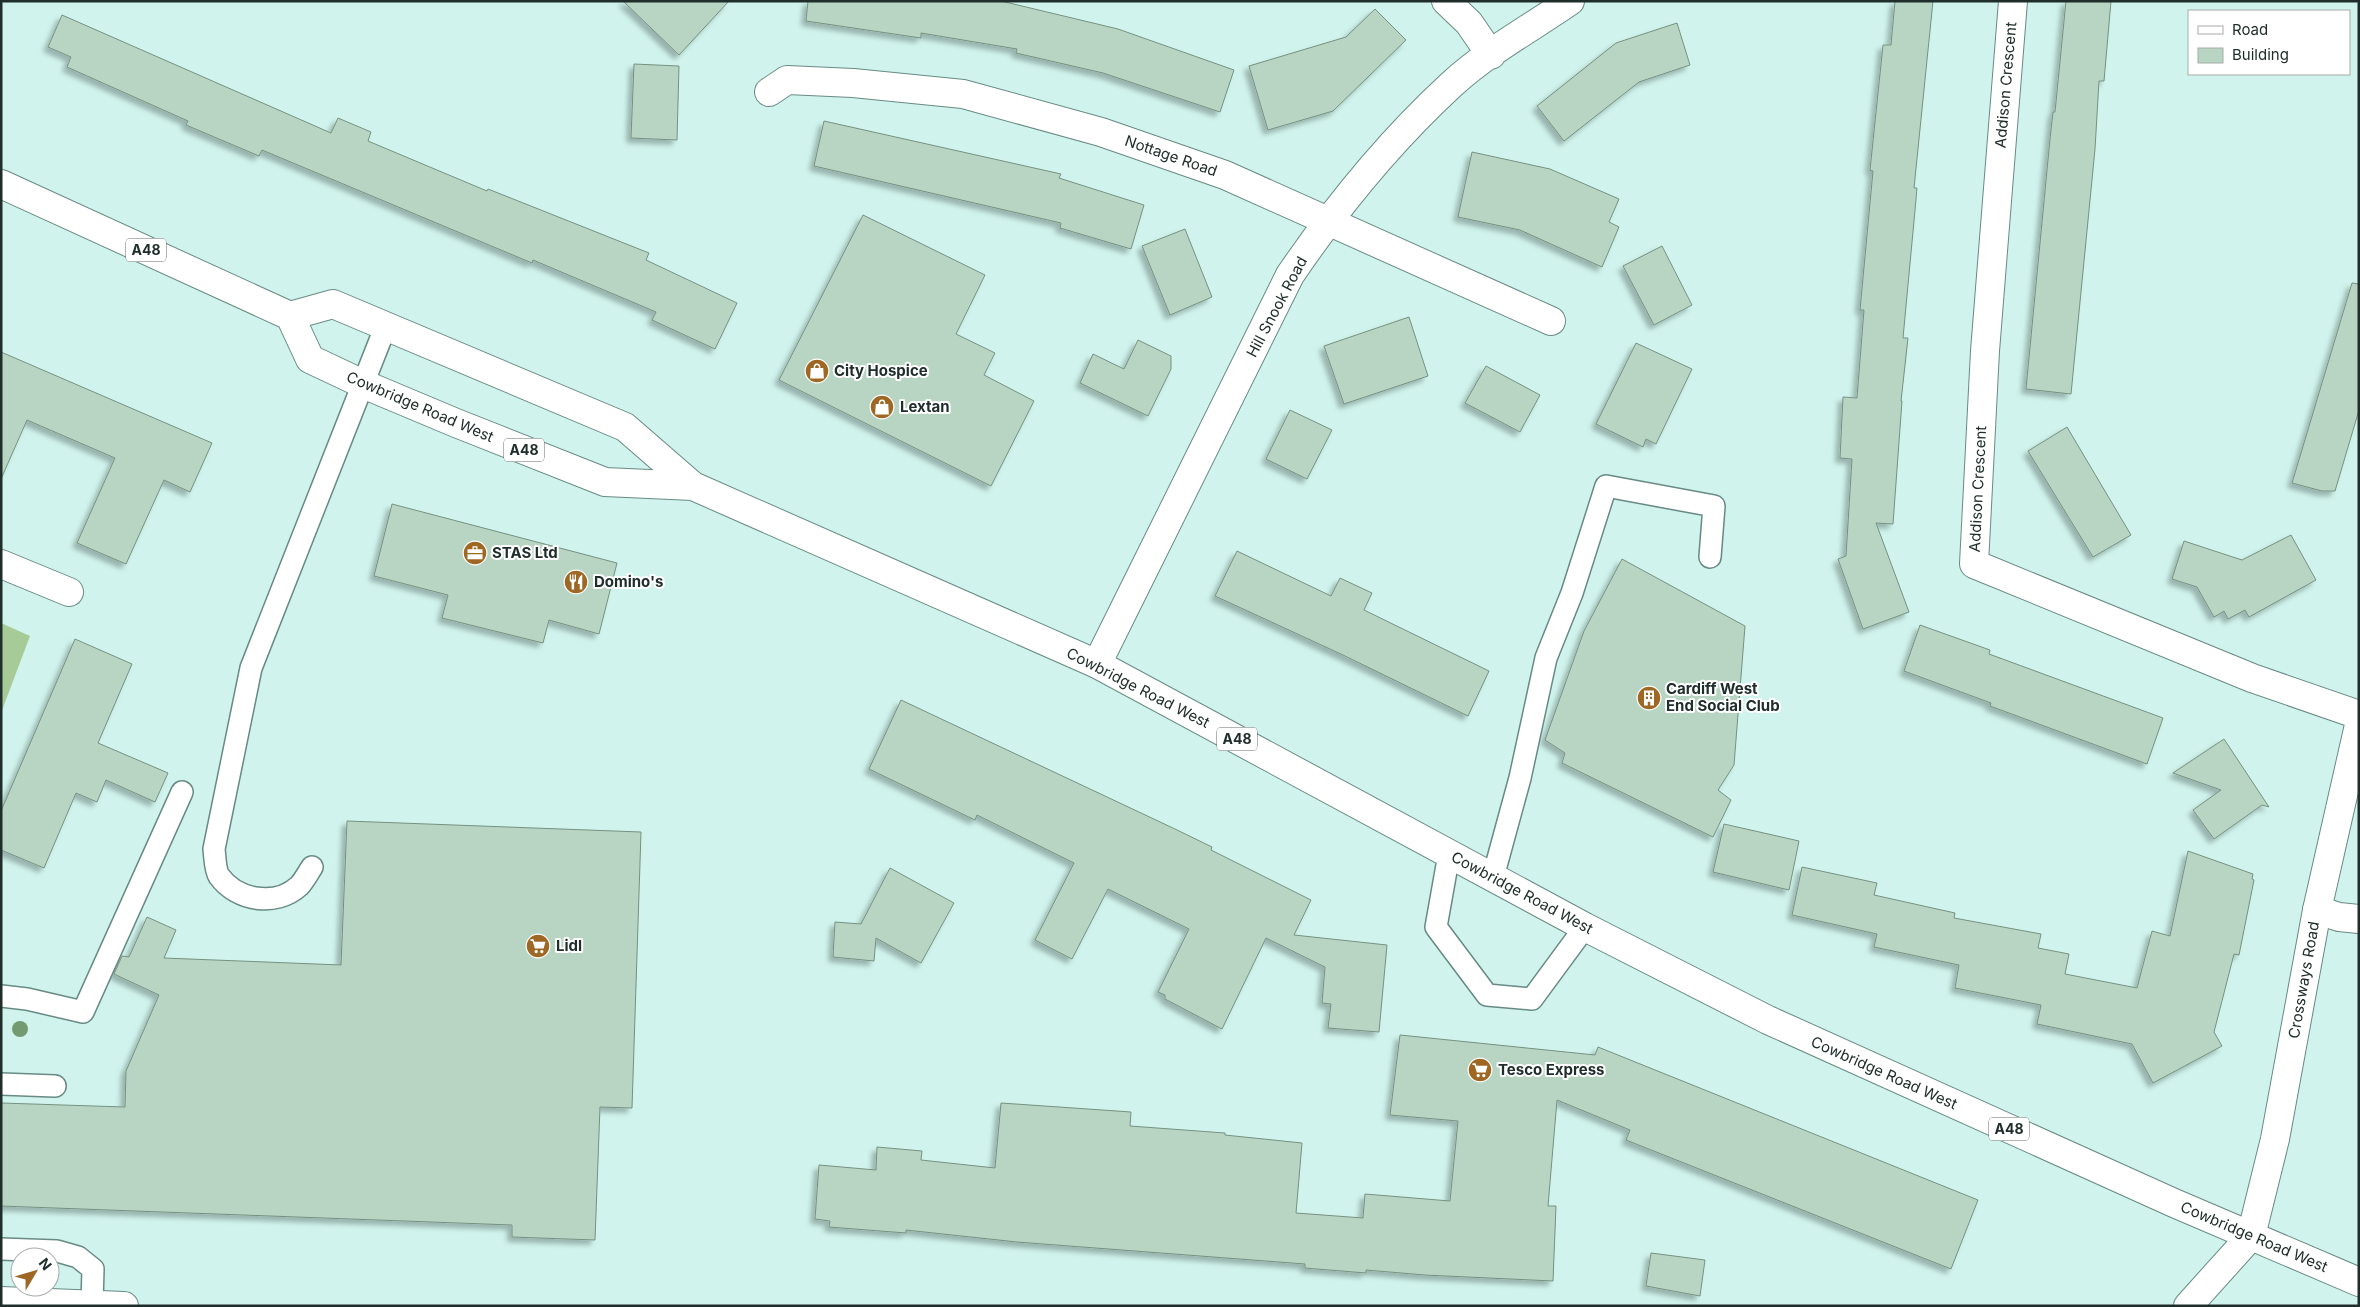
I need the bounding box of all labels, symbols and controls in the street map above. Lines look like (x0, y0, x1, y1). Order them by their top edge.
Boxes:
legend (2188, 10, 2350, 75)
text: Road (2232, 20, 2268, 39)
street label: Addison Crescent (1991, 21, 2020, 149)
text: Building (2232, 45, 2289, 64)
street label: Nottage Road (1122, 131, 1220, 180)
road number: A48 (126, 238, 166, 262)
street label: Hill Snook Road (1242, 253, 1311, 360)
shop icon: City Hospice (804, 358, 830, 384)
place label: City Hospice (834, 361, 928, 380)
street label: Cowbridge Road West (344, 367, 497, 446)
shop icon: Lextan (869, 394, 895, 420)
place label: Lextan (900, 397, 950, 416)
street label: Addison Crescent (1965, 425, 1990, 553)
road number: A48 (504, 438, 544, 462)
office icon: STAS Ltd (462, 540, 488, 566)
place label: STAS Ltd (492, 543, 558, 562)
restaurant icon: Domino's (563, 569, 589, 595)
place label: Domino's (594, 572, 663, 591)
street label: Cowbridge Road West (1064, 643, 1213, 732)
place label: Cardiff West End Social Club (1666, 679, 1780, 715)
building icon: Cardiff West End Social Club (1636, 685, 1662, 711)
road number: A48 (1217, 728, 1257, 751)
street label: Cowbridge Road West (1448, 847, 1597, 938)
street label: Crossways Road (2284, 920, 2323, 1040)
supermarket icon: Lidl (525, 933, 551, 959)
place label: Lidl (556, 936, 582, 955)
street label: Cowbridge Road West (1808, 1032, 1960, 1113)
supermarket icon: Tesco Express (1467, 1057, 1493, 1083)
place label: Tesco Express (1498, 1060, 1605, 1079)
road number: A48 (1989, 1118, 2029, 1140)
street label: Cowbridge Road West (2178, 1197, 2331, 1276)
north arrow (10, 1247, 60, 1297)
text: N (36, 1254, 56, 1273)

